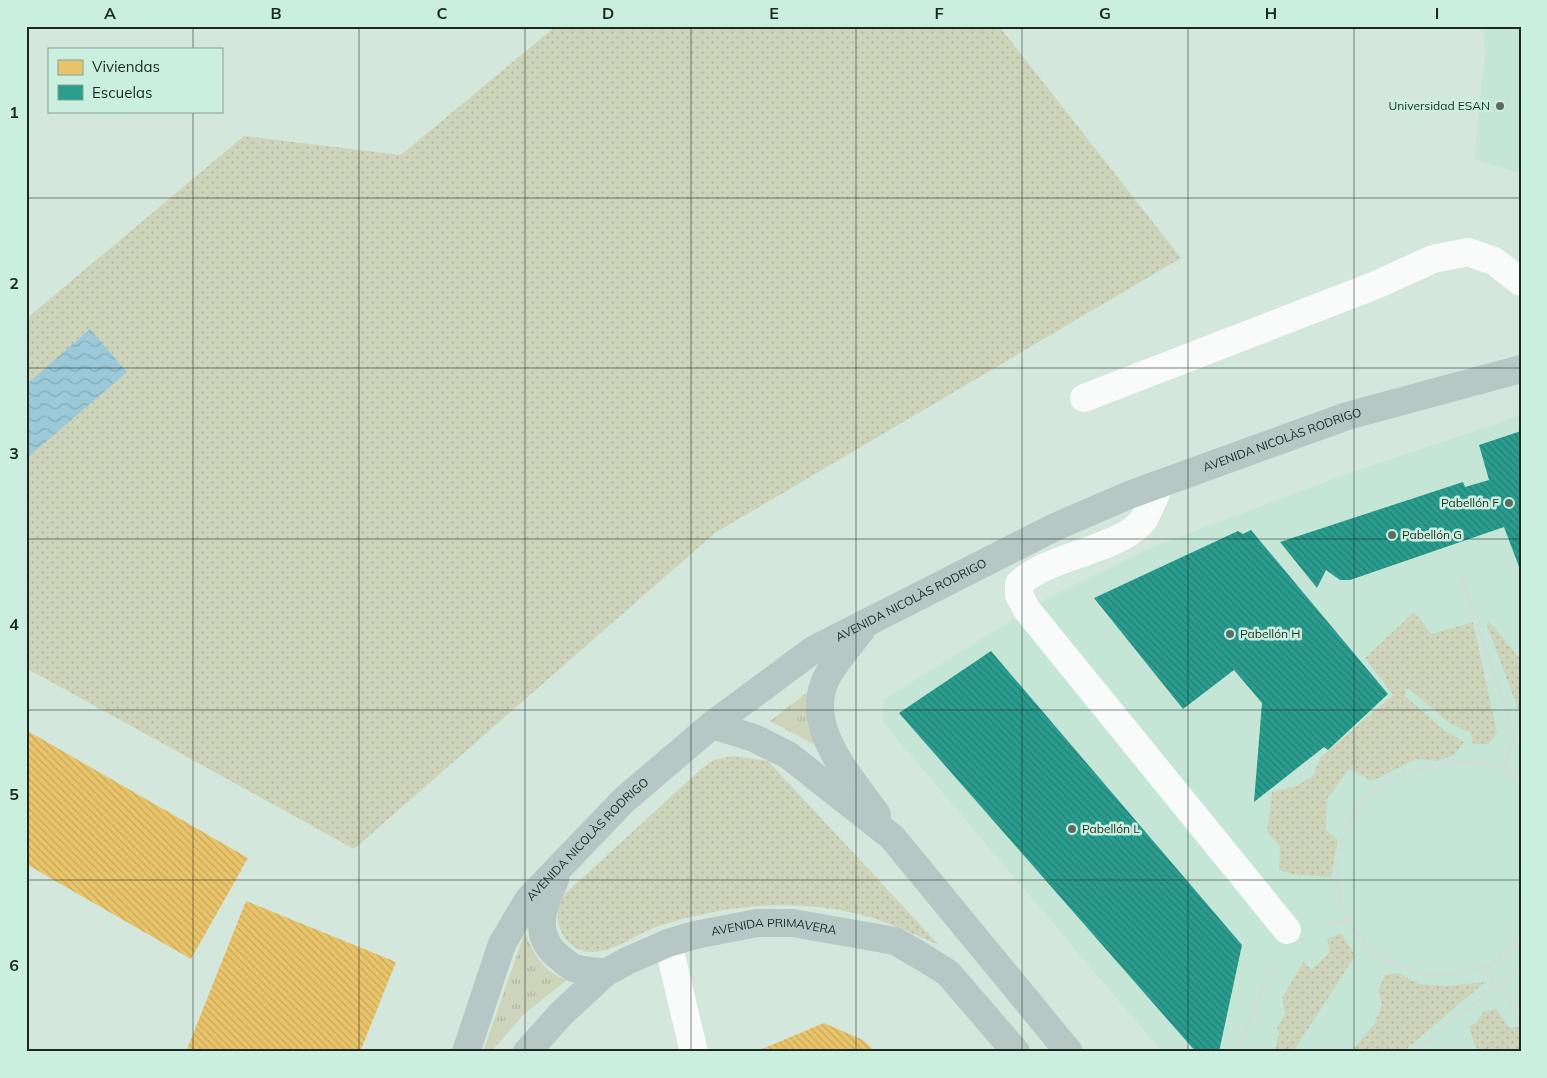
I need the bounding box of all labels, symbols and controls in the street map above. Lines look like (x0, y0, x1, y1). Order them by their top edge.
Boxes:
text: A (104, 3, 116, 23)
text: B (270, 3, 282, 23)
text: C (437, 3, 448, 23)
text: D (602, 3, 614, 23)
text: E (769, 3, 779, 23)
text: F (934, 3, 944, 23)
text: G (1099, 3, 1111, 23)
text: H (1265, 3, 1277, 23)
text: I (1435, 3, 1439, 23)
legend (48, 48, 222, 112)
text: Viviendas (92, 57, 160, 76)
text: Escuelas (92, 83, 152, 102)
place label: Universidad ESAN (1389, 98, 1490, 113)
marker: Universidad ESAN (1494, 100, 1506, 112)
text: 1 (9, 102, 19, 122)
text: 2 (9, 273, 19, 293)
street label: AVENIDA NICOLÀS RODRIGO (1201, 404, 1363, 475)
text: 3 (9, 443, 19, 463)
place label: Pabellón F (1441, 495, 1499, 510)
marker: Pabellón F (1503, 497, 1515, 509)
place label: Pabellón G (1402, 527, 1462, 542)
marker: Pabellón G (1386, 529, 1398, 541)
street label: AVENIDA NICOLÀS RODRIGO (833, 555, 989, 644)
text: 4 (9, 614, 19, 634)
place label: Pabellón H (1240, 626, 1300, 641)
marker: Pabellón H (1224, 628, 1236, 640)
street label: AVENIDA NICOLÀS RODRIGO (523, 774, 651, 904)
text: 5 (9, 784, 19, 804)
place label: Pabellón L (1082, 821, 1140, 836)
marker: Pabellón L (1066, 823, 1078, 835)
street label: AVENIDA PRIMAVERA (710, 915, 838, 939)
text: 6 (9, 955, 19, 975)

